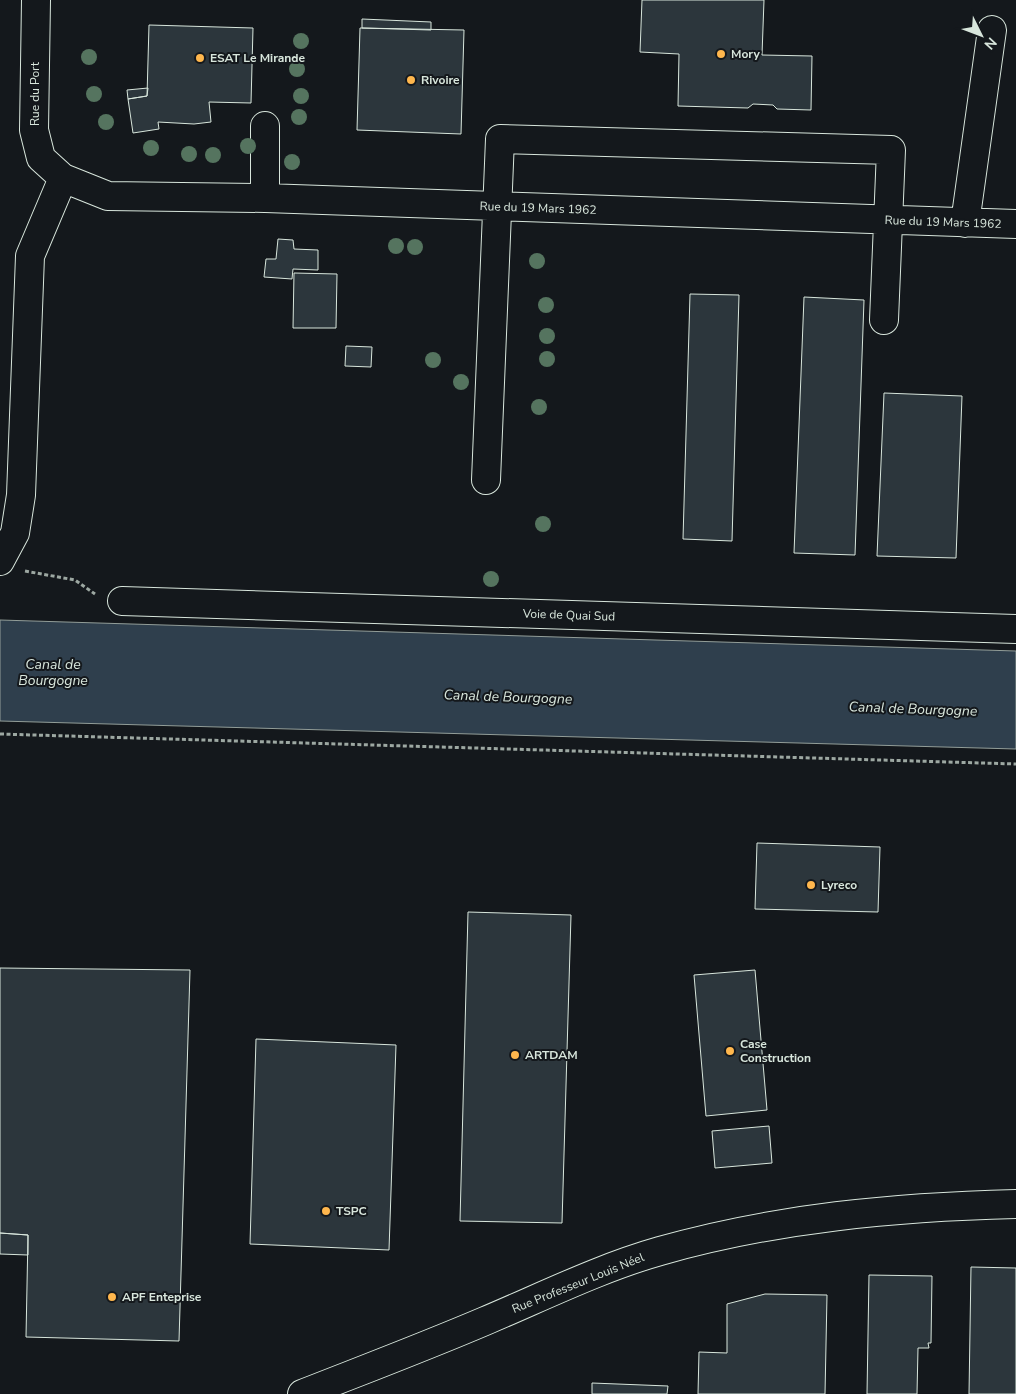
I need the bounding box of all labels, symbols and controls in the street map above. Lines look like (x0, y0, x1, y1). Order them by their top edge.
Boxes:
north arrow (956, 10, 1006, 60)
text: N (980, 33, 1001, 54)
place label: Mory (731, 46, 760, 62)
marker: Mory (715, 48, 727, 60)
place label: ESAT Le Mirande (210, 50, 306, 66)
marker: ESAT Le Mirande (194, 52, 206, 64)
street label: Rue du Port (27, 61, 43, 126)
place label: Rivoire (421, 72, 460, 88)
marker: Rivoire (405, 74, 417, 86)
street label: Rue du 19 Mars 1962 (479, 198, 597, 218)
street label: Rue du 19 Mars 1962 (884, 212, 1002, 232)
street label: Voie de Quai Sud (522, 605, 615, 625)
water label: Canal de Bourgogne (18, 655, 88, 690)
water label: Canal de Bourgogne (443, 685, 573, 709)
water label: Canal de Bourgogne (848, 697, 978, 721)
place label: Lyreco (821, 877, 857, 893)
marker: Lyreco (805, 879, 817, 891)
place label: Case Construction (740, 1036, 811, 1066)
marker: Case Construction (724, 1045, 736, 1057)
place label: ARTDAM (525, 1047, 578, 1063)
marker: ARTDAM (509, 1049, 521, 1061)
place label: TSPC (336, 1203, 367, 1219)
marker: TSPC (320, 1205, 332, 1217)
street label: Rue Professeur Louis Néel (509, 1249, 647, 1317)
place label: APF Enteprise (122, 1289, 202, 1305)
marker: APF Enteprise (106, 1291, 118, 1303)

